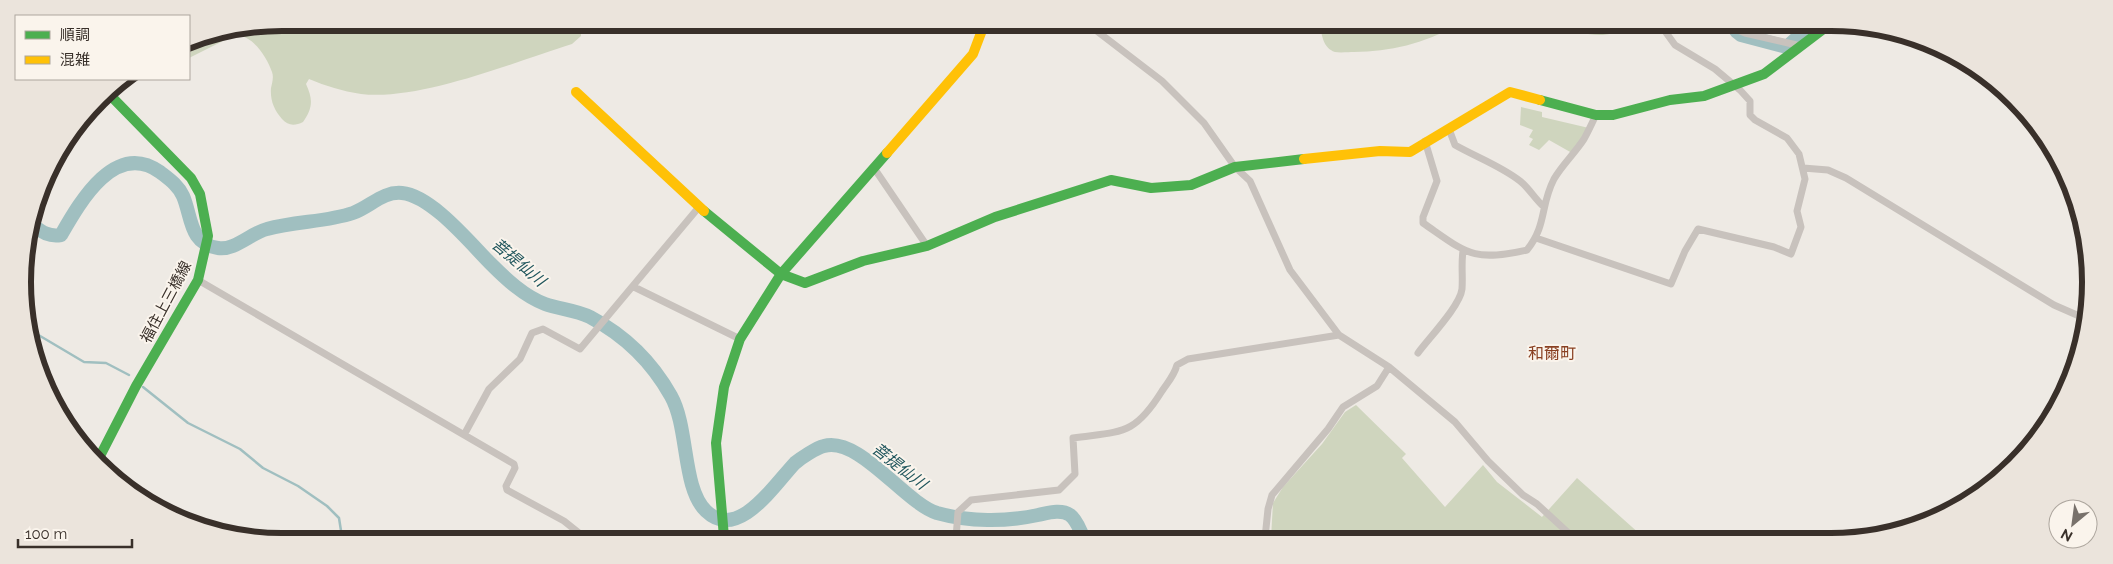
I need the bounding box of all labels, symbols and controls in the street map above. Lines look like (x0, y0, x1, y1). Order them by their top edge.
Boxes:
legend (15, 15, 190, 80)
text: 順調 (60, 26, 90, 44)
text: 混雑 (60, 51, 90, 69)
water label: 菩提仙川 (488, 235, 551, 292)
street label: 福住上三橋線 (137, 258, 195, 346)
district label: 和爾町 (1528, 344, 1576, 363)
water label: 菩提仙川 (869, 439, 932, 495)
north arrow (2048, 499, 2098, 549)
scale bar (18, 516, 131, 548)
text: 100 m (25, 525, 67, 543)
text: N (2058, 526, 2075, 545)

